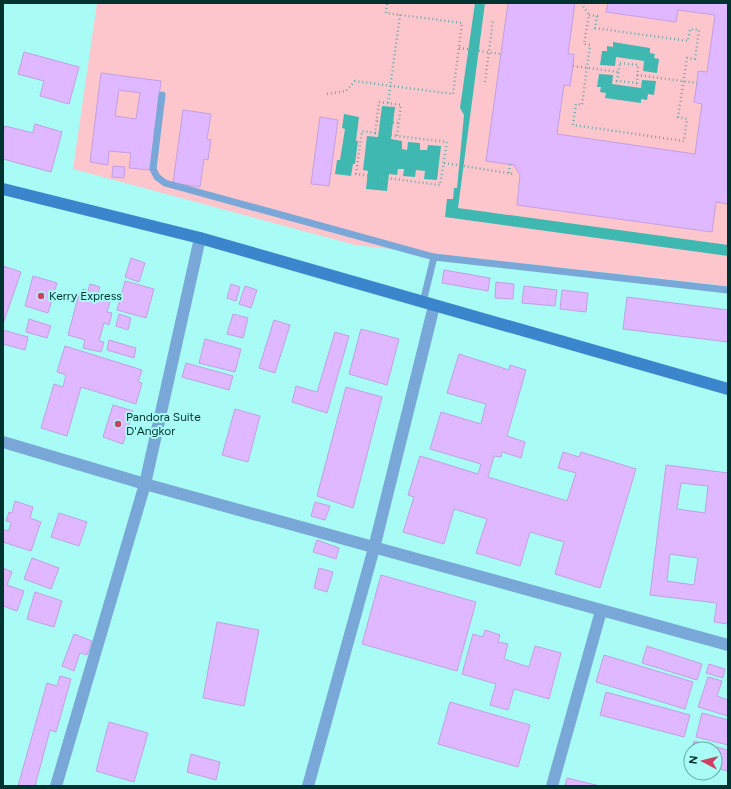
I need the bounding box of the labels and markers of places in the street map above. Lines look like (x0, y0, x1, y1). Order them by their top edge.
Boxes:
place label: Kerry Express (49, 289, 122, 303)
marker: Kerry Express (36, 291, 46, 301)
place label: Pandora Suite D'Angkor (126, 410, 201, 438)
marker: Pandora Suite D'Angkor (113, 419, 123, 429)

